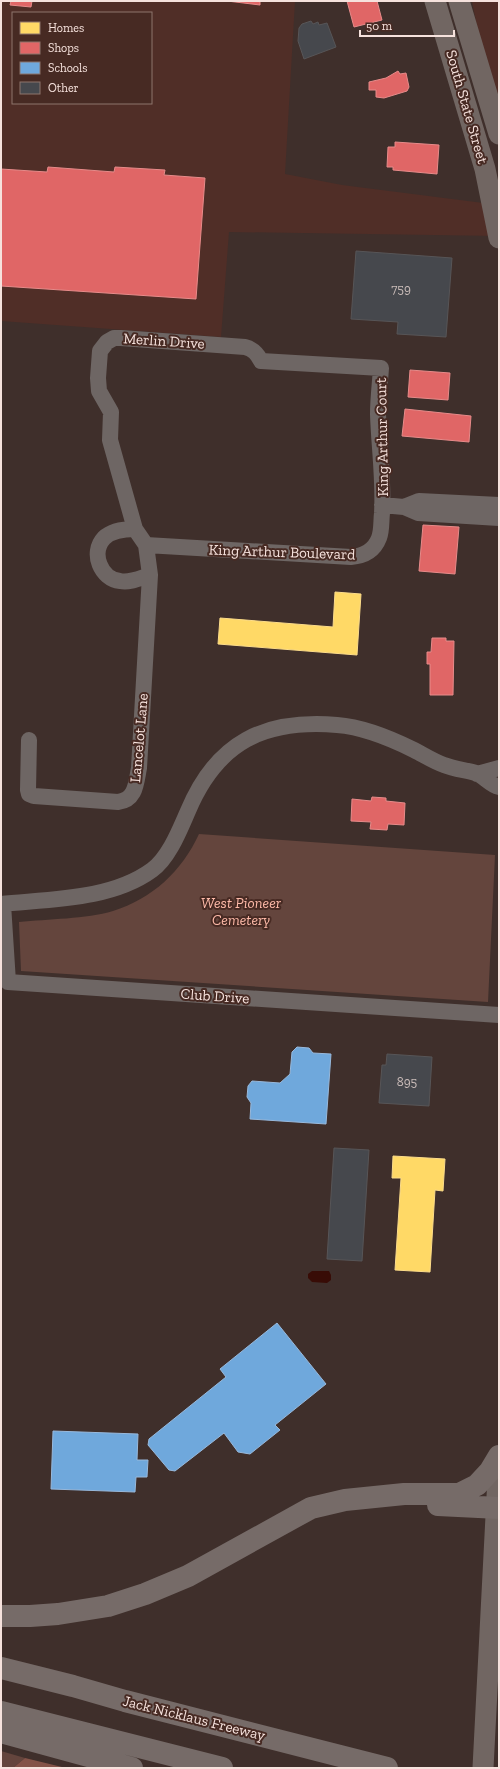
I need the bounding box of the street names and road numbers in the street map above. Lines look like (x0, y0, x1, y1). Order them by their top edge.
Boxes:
street label: South State Street (442, 48, 492, 166)
street label: Merlin Drive (123, 329, 205, 353)
street label: King Arthur Court (372, 377, 392, 497)
street label: King Arthur Boulevard (208, 540, 356, 564)
street label: Lancelot Lane (126, 693, 152, 783)
street label: Club Drive (180, 985, 250, 1007)
street label: Jack Nicklaus Freeway (121, 1692, 267, 1744)

